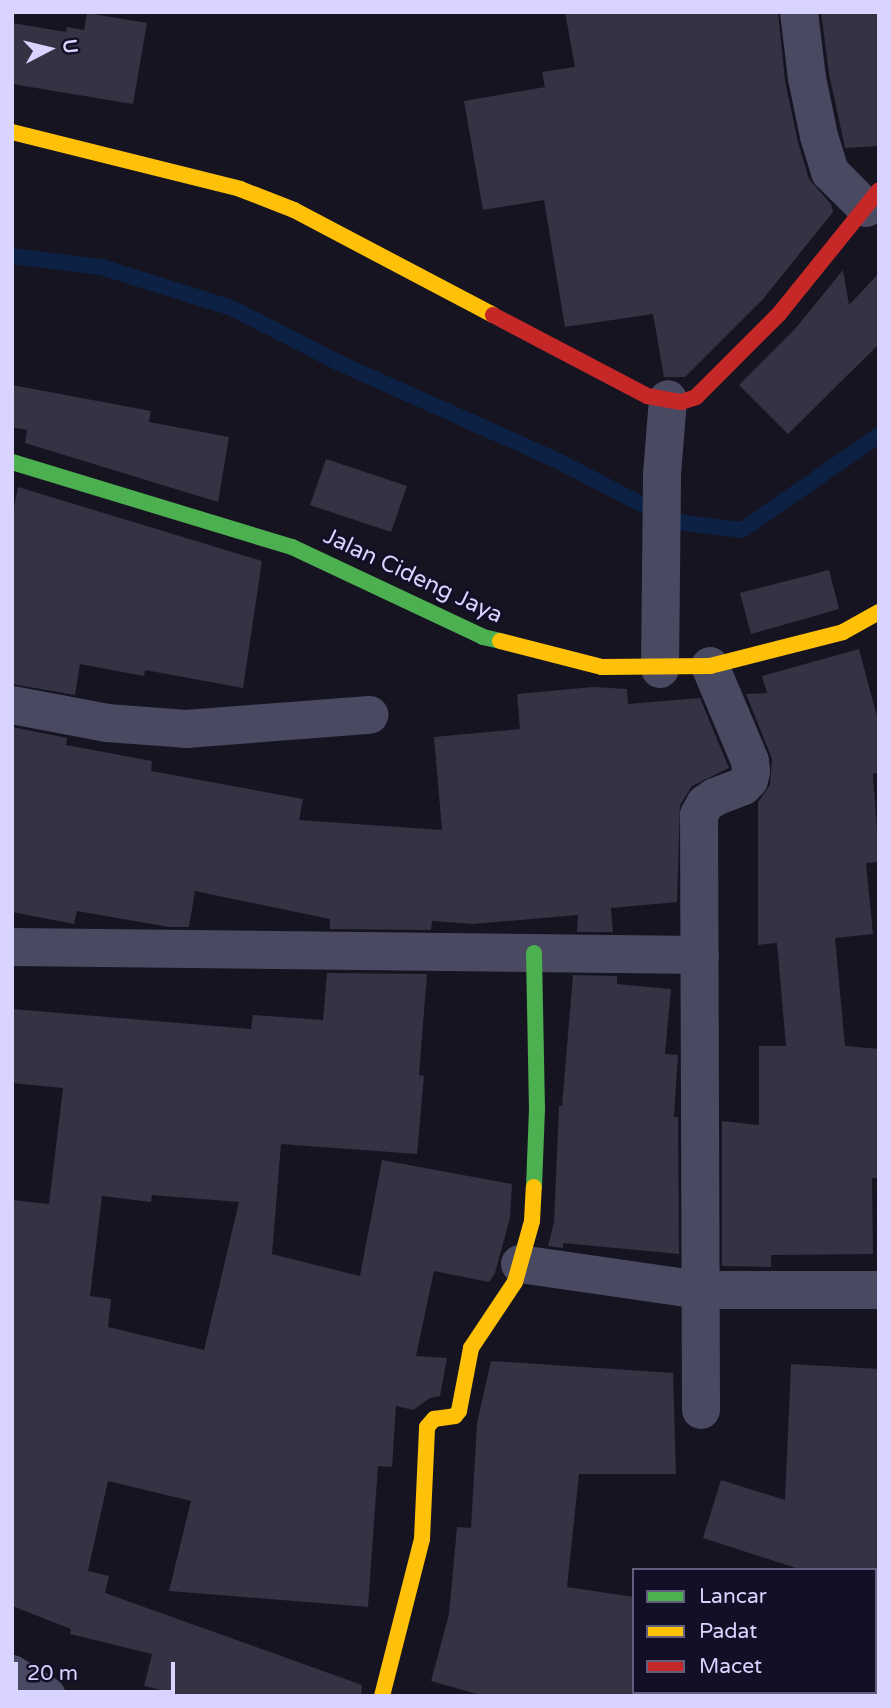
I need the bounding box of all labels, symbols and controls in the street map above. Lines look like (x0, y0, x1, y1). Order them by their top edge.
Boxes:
north arrow (14, 14, 84, 84)
text: U (58, 38, 82, 55)
street label: Jalan Cideng Jaya (319, 522, 507, 630)
legend (632, 1568, 877, 1694)
text: Lancar (699, 1584, 767, 1609)
text: Padat (699, 1619, 757, 1644)
scale bar (18, 1648, 178, 1692)
text: Macet (699, 1654, 762, 1679)
text: 20 m (27, 1661, 78, 1686)

